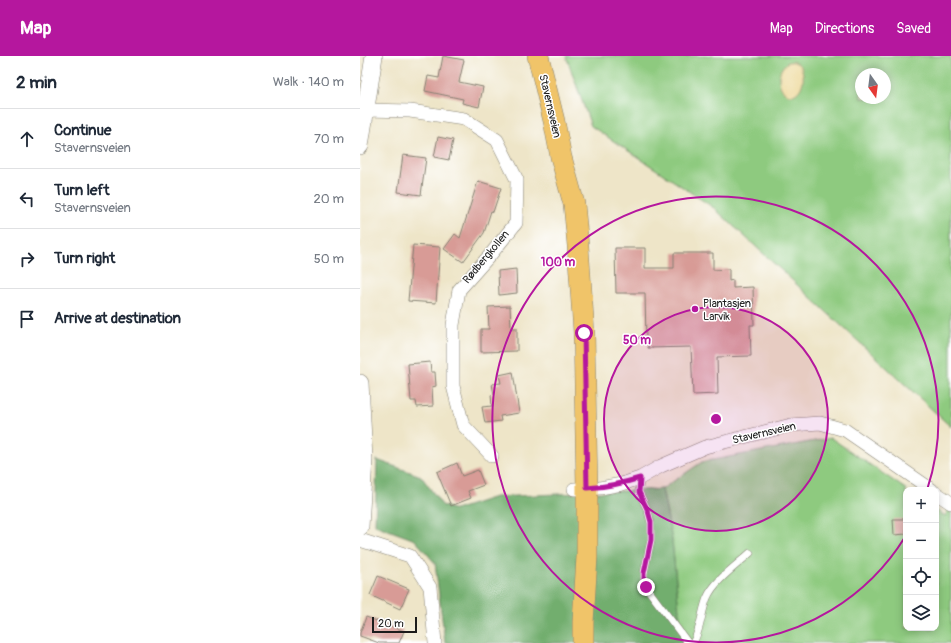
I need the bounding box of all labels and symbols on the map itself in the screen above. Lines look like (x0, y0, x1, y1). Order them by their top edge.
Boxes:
north arrow (855, 68, 891, 104)
street label: Stavernsveien (536, 73, 564, 139)
street label: Rødbergkollen (460, 228, 512, 286)
text: 100 m (541, 255, 576, 270)
place label: Plantasjen Larvik (703, 297, 751, 323)
marker: Plantasjen Larvik (690, 304, 700, 314)
route start (575, 324, 593, 342)
text: 50 m (623, 333, 651, 348)
centre of rings (709, 412, 723, 426)
street label: Stavernsveien (731, 419, 797, 447)
route end (637, 578, 655, 596)
scale bar (372, 615, 417, 634)

